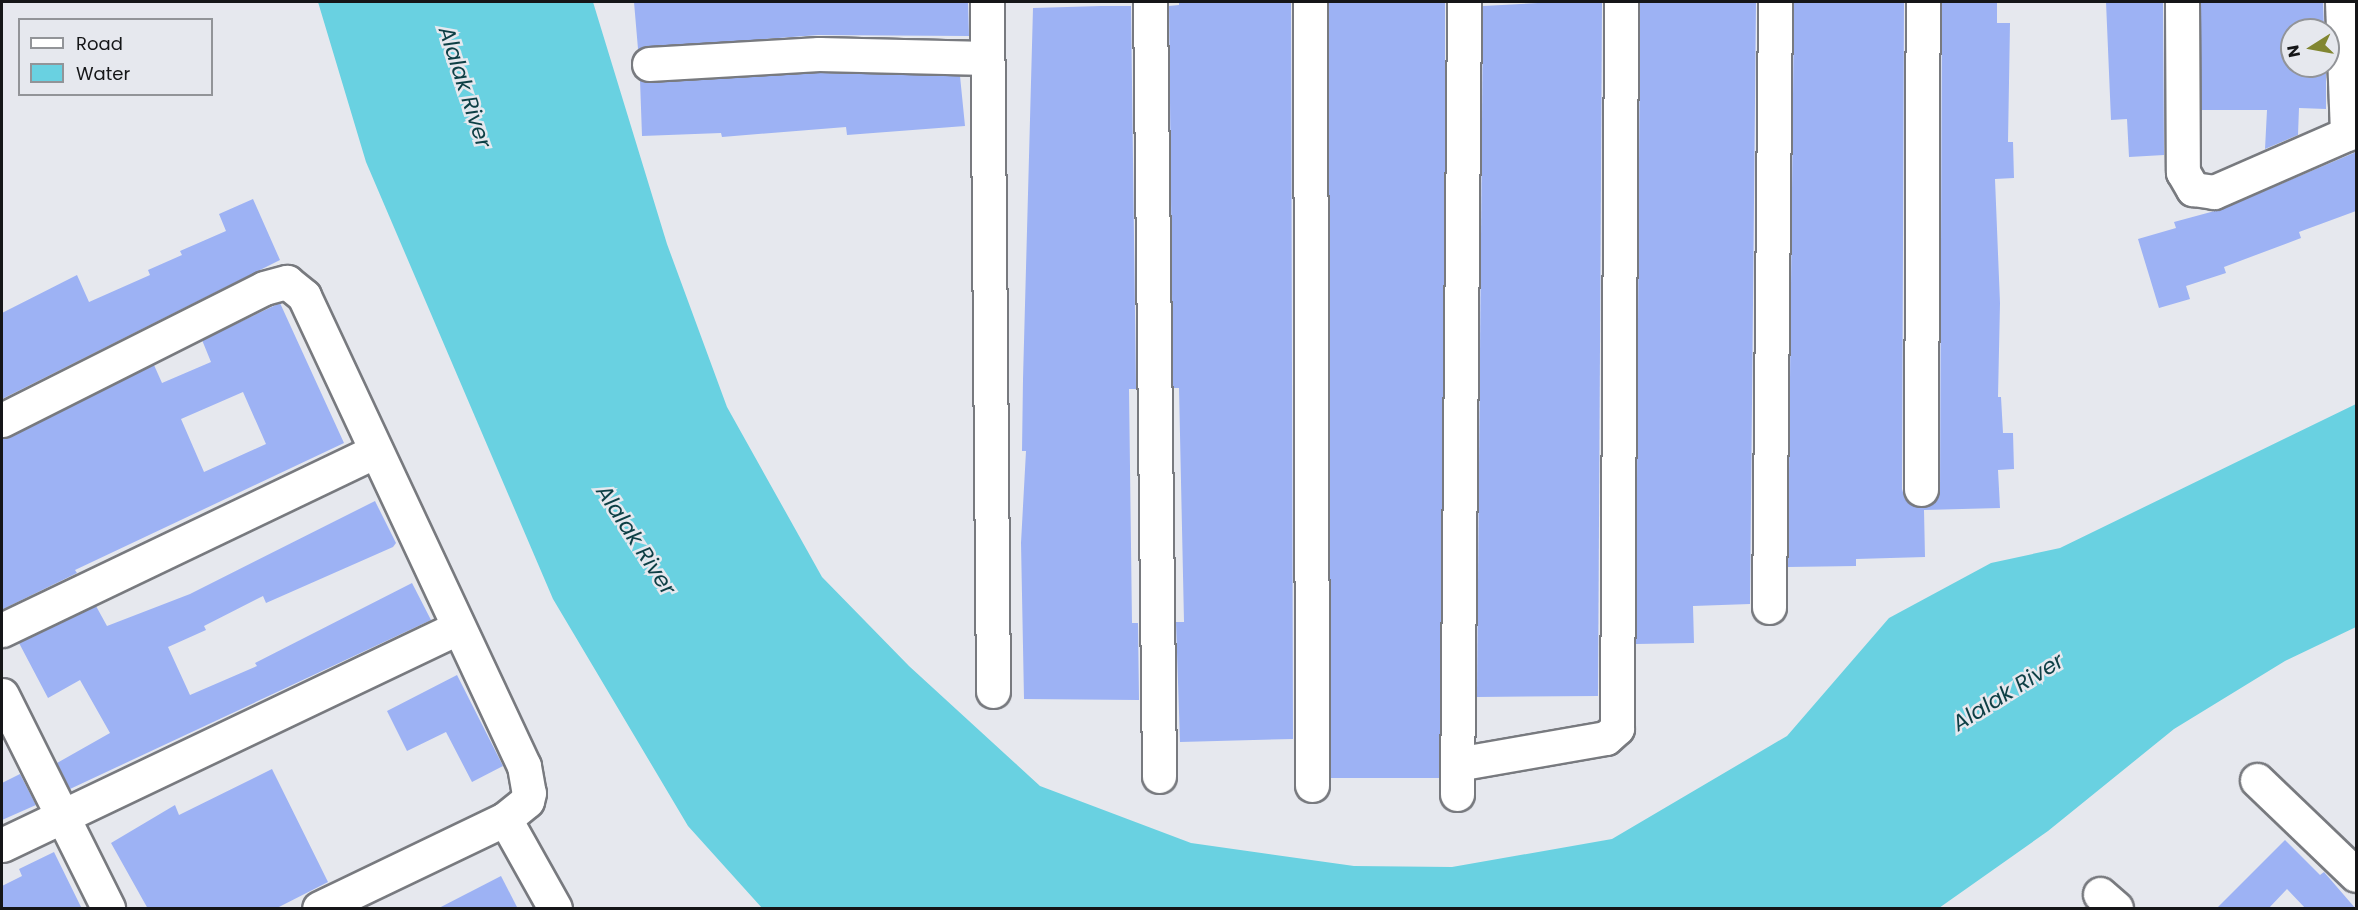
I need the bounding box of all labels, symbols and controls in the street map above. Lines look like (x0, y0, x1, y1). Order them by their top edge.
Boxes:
legend (18, 18, 213, 96)
north arrow (2280, 18, 2340, 78)
water label: Alalak River (433, 23, 497, 151)
text: Road (76, 31, 123, 56)
text: N (2281, 43, 2306, 59)
text: Water (76, 61, 130, 86)
water label: Alalak River (591, 480, 681, 600)
water label: Alalak River (1947, 647, 2069, 737)

